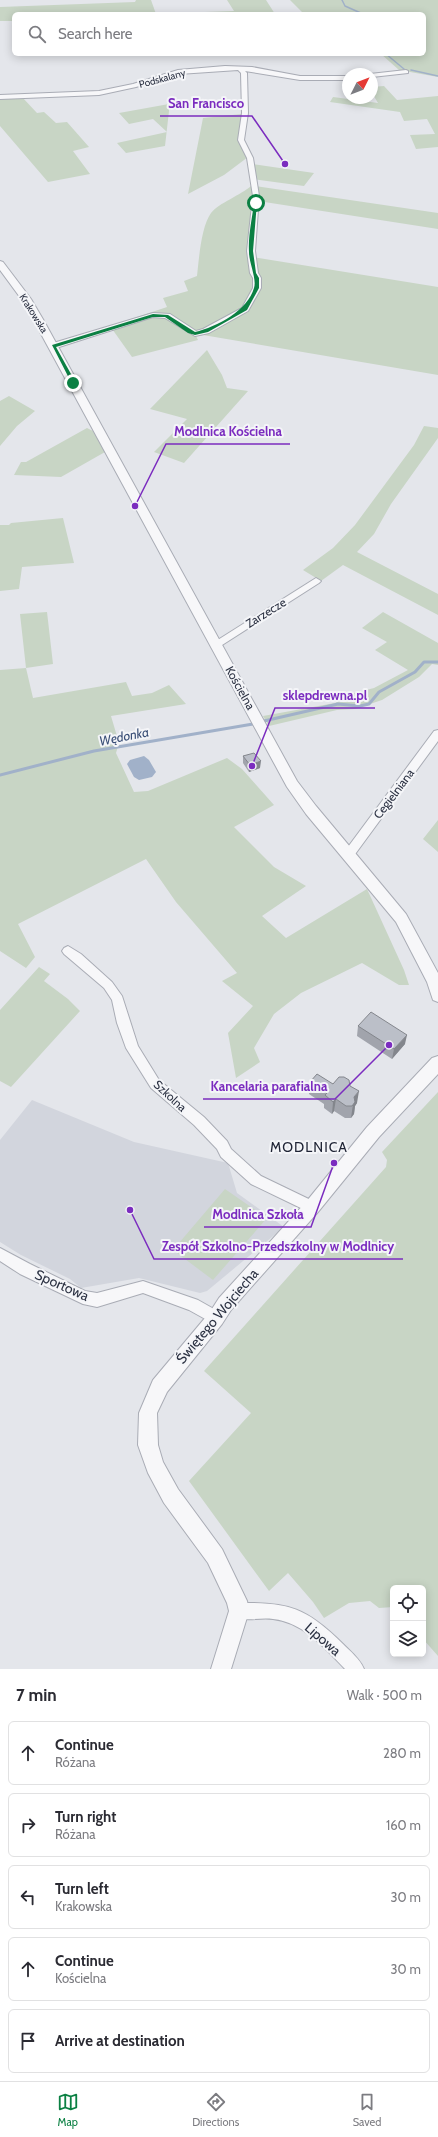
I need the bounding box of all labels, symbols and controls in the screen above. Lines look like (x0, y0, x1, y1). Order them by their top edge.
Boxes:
search box (12, 12, 426, 56)
icon: search (26, 23, 48, 45)
text: Search here (58, 25, 133, 43)
street label: Podskalany (137, 66, 187, 91)
north arrow (342, 68, 378, 104)
callout: San Francisco (160, 91, 252, 116)
text: San Francisco (168, 95, 245, 111)
route start (247, 194, 265, 212)
street label: Krakowska (16, 291, 51, 335)
route end (64, 374, 82, 392)
callout: Modlnica Kościelna (166, 419, 290, 444)
text: Modlnica Kościelna (174, 423, 282, 439)
street label: Zarzecze (243, 594, 289, 631)
street label: Kościelna (222, 663, 259, 712)
callout: sklepdrewna.pl (275, 683, 375, 708)
text: sklepdrewna.pl (283, 687, 368, 703)
water label: Wędonka (98, 723, 150, 749)
street label: Cegielniana (370, 766, 417, 822)
callout: Kancelaria parafialna (203, 1074, 335, 1099)
street label: Szkolna (151, 1077, 190, 1115)
text: Kancelaria parafialna (211, 1078, 328, 1094)
district label: MODLNICA (270, 1138, 348, 1156)
callout: Modlnica Szkoła (204, 1202, 311, 1227)
text: Modlnica Szkoła (212, 1206, 304, 1222)
callout: Zespół Szkolno-Przedszkolny w Modlnicy (154, 1234, 403, 1259)
text: Zespół Szkolno-Przedszkolny w Modlnicy (162, 1238, 394, 1254)
street label: Sportowa (32, 1265, 92, 1305)
street label: Świętego Wojciecha (172, 1265, 262, 1367)
map controls (390, 1585, 426, 1657)
button: locate (390, 1585, 426, 1621)
street label: Lipowa (301, 1618, 345, 1660)
button: layers (390, 1621, 426, 1657)
text: 7 min (16, 1685, 57, 1705)
text: Walk · 500 m (347, 1687, 422, 1703)
text: Continue (55, 1736, 114, 1754)
icon: ahead (17, 1742, 39, 1764)
text: 280 m (383, 1745, 421, 1761)
text: Różana (55, 1754, 96, 1770)
text: Turn right (55, 1808, 116, 1826)
icon: right (17, 1814, 39, 1836)
text: 160 m (386, 1817, 421, 1833)
text: Różana (55, 1826, 96, 1842)
text: Turn left (55, 1880, 109, 1898)
icon: left (17, 1886, 39, 1908)
text: 30 m (391, 1889, 421, 1905)
text: Krakowska (55, 1898, 112, 1914)
text: Continue (55, 1952, 114, 1970)
icon: ahead (17, 1958, 39, 1980)
text: 30 m (391, 1961, 421, 1977)
text: Kościelna (55, 1970, 106, 1986)
icon: arrive (17, 2030, 39, 2052)
text: Arrive at destination (55, 2032, 185, 2050)
tab: Map (57, 2091, 79, 2129)
tab: Directions (192, 2091, 239, 2129)
tab: Saved (353, 2091, 381, 2129)

